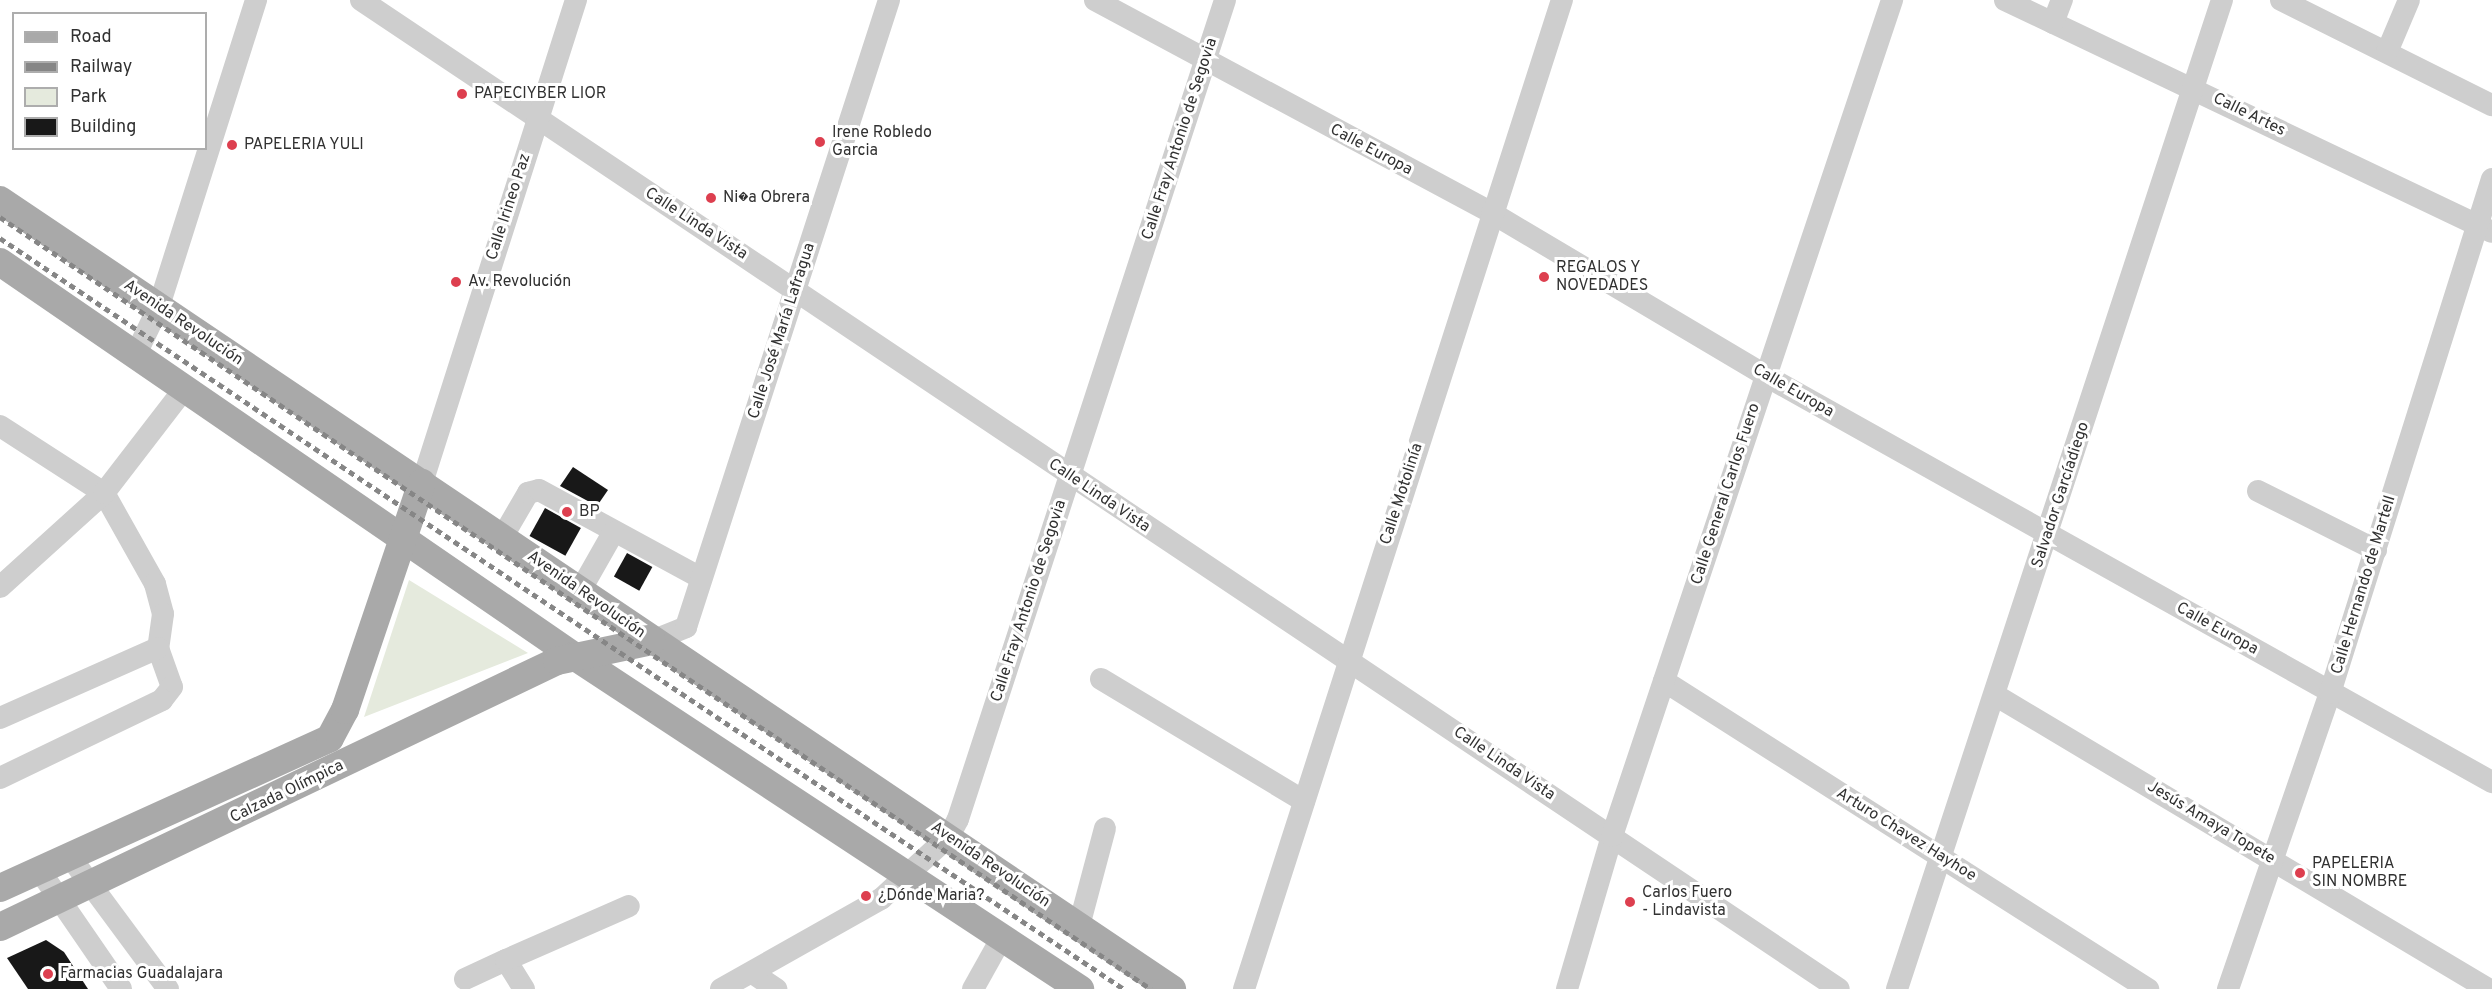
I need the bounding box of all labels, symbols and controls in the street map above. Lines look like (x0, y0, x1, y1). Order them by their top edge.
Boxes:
legend (12, 12, 207, 150)
text: Road (70, 26, 112, 49)
street label: Calle Fray Antonio de Segovia (1138, 35, 1222, 243)
text: Railway (70, 56, 132, 79)
place label: PAPECIYBER LIOR (474, 84, 606, 104)
text: Park (70, 86, 107, 109)
marker: PAPECIYBER LIOR (455, 87, 469, 101)
street label: Calle Artes (2209, 89, 2289, 141)
text: Building (70, 116, 136, 139)
street label: Calle Europa (1327, 120, 1415, 180)
place label: Irene Robledo Garcia (832, 123, 932, 161)
place label: PAPELERIA YULI (244, 135, 365, 155)
marker: Irene Robledo Garcia (813, 135, 827, 149)
marker: PAPELERIA YULI (225, 138, 239, 152)
street label: Calle Irineo Paz (483, 151, 535, 263)
street label: Calle Linda Vista (641, 184, 751, 264)
place label: Ni�a Obrera (723, 188, 810, 208)
marker: Ni�a Obrera (704, 191, 718, 205)
street label: Calle José María Lafragua (744, 241, 820, 421)
place label: REGALOS Y NOVEDADES (1556, 258, 1648, 296)
marker: REGALOS Y NOVEDADES (1537, 270, 1551, 284)
place label: Av. Revolución (468, 272, 571, 292)
marker: Av. Revolución (449, 275, 463, 289)
street label: Avenida Revolución (120, 276, 246, 370)
street label: Calle Europa (1749, 360, 1837, 422)
street label: Calle General Carlos Fuero (1688, 401, 1764, 587)
street label: Salvador Garcíadiego (2028, 420, 2094, 570)
street label: Calle Motolinía (1377, 441, 1427, 547)
street label: Calle Linda Vista (1044, 455, 1154, 537)
street label: Calle Hernando de Martell (2328, 493, 2400, 677)
street label: Calle Fray Antonio de Segovia (987, 497, 1071, 705)
place label: BP (579, 502, 600, 522)
marker: BP (560, 505, 574, 519)
street label: Avenida Revolución (523, 547, 649, 643)
street label: Calle Europa (2173, 599, 2261, 659)
street label: Calle Linda Vista (1449, 723, 1559, 805)
street label: Calzada Olímpica (227, 756, 347, 828)
street label: Jesús Amaya Topete (2143, 777, 2279, 869)
street label: Arturo Chavez Hayhoe (1832, 784, 1980, 886)
street label: Avenida Revolución (927, 818, 1053, 912)
place label: PAPELERIA SIN NOMBRE (2312, 854, 2407, 892)
marker: PAPELERIA SIN NOMBRE (2293, 866, 2307, 880)
place label: Carlos Fuero - Lindavista (1642, 883, 1732, 921)
place label: ¿Dónde Maria? (878, 886, 984, 906)
marker: ¿Dónde Maria? (859, 889, 873, 903)
marker: Carlos Fuero - Lindavista (1623, 895, 1637, 909)
place label: Farmacias Guadalajara (60, 964, 223, 984)
marker: Farmacias Guadalajara (41, 967, 55, 981)

